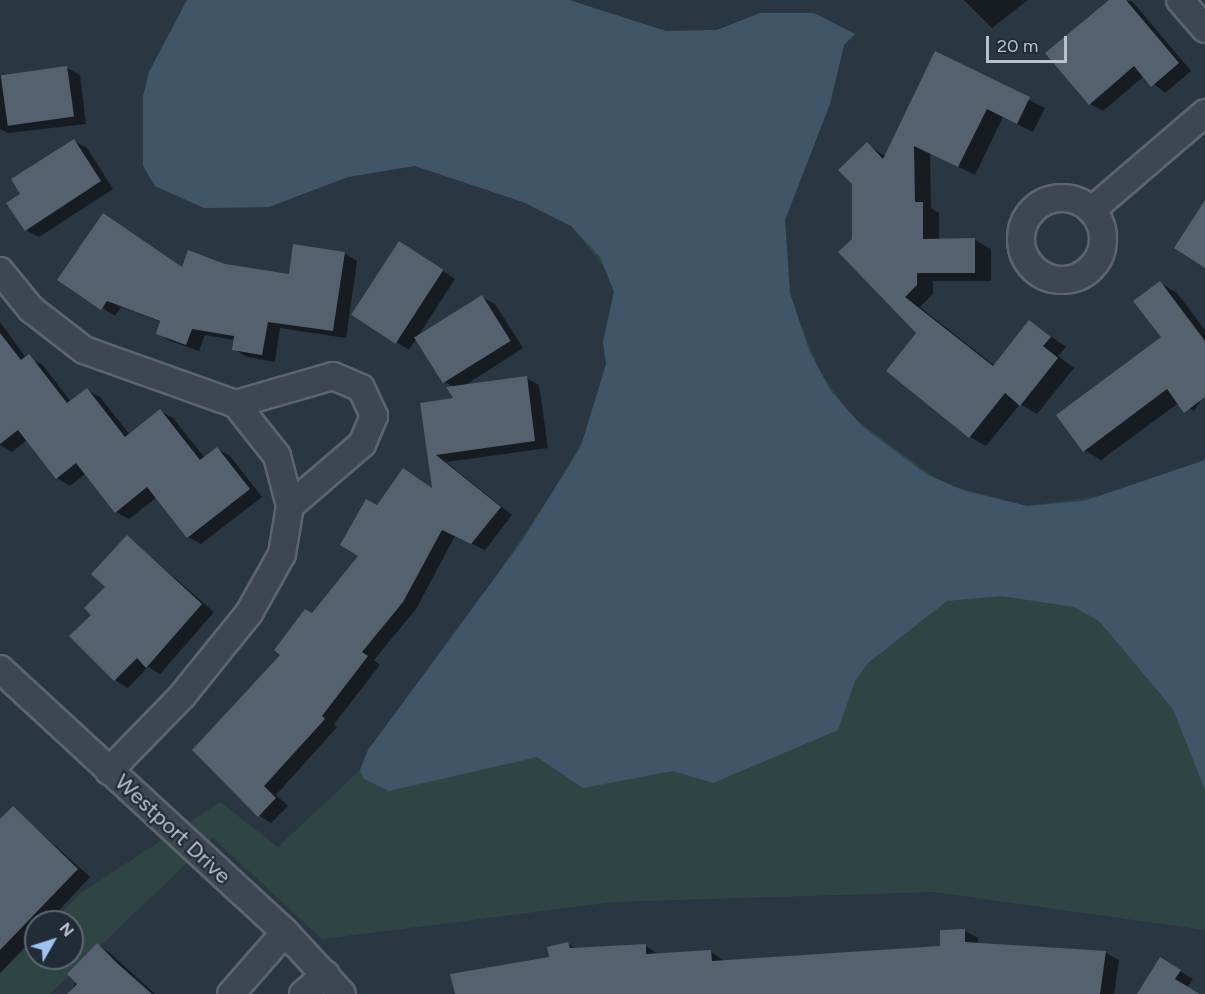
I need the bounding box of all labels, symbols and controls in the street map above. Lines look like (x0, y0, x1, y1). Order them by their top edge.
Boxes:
scale bar (989, 24, 1070, 62)
text: 20 m (997, 35, 1038, 57)
street label: Westport Drive (110, 769, 236, 889)
north arrow (24, 910, 84, 970)
text: N (56, 919, 78, 940)

